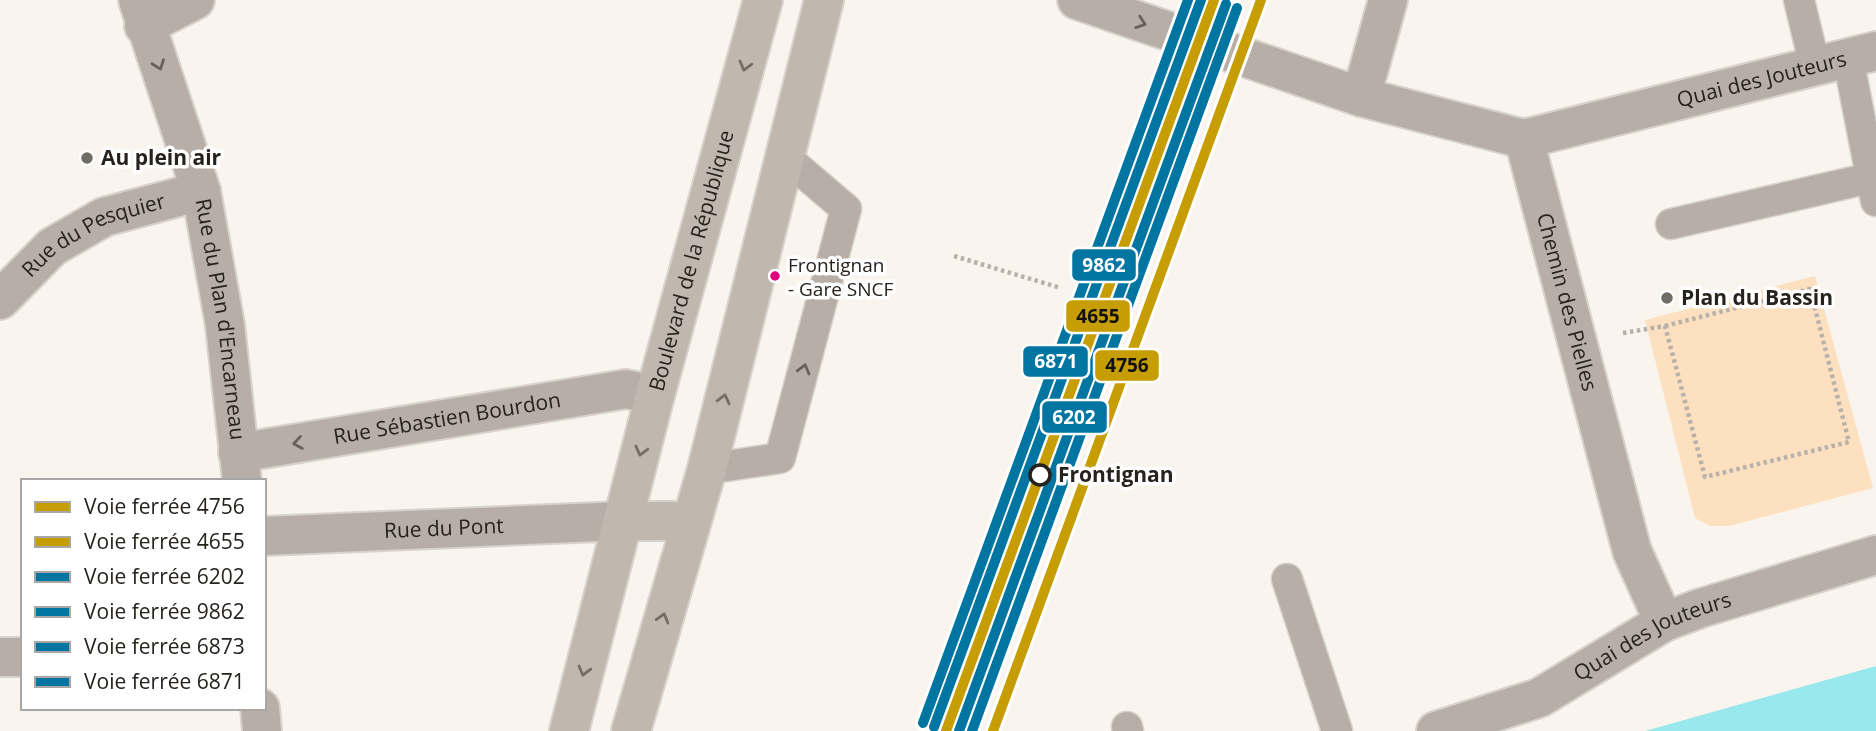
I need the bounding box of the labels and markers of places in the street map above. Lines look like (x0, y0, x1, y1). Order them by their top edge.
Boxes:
place label: Au plein air (101, 143, 222, 171)
marker: Au plein air (79, 150, 95, 166)
place label: Frontignan - Gare SNCF (788, 252, 893, 302)
marker: Frontignan - Gare SNCF (768, 269, 782, 283)
place label: Plan du Bassin (1681, 283, 1833, 311)
marker: Plan du Bassin (1659, 290, 1675, 306)
place label: Frontignan (1058, 460, 1174, 488)
marker: Frontignan (1029, 464, 1051, 486)

